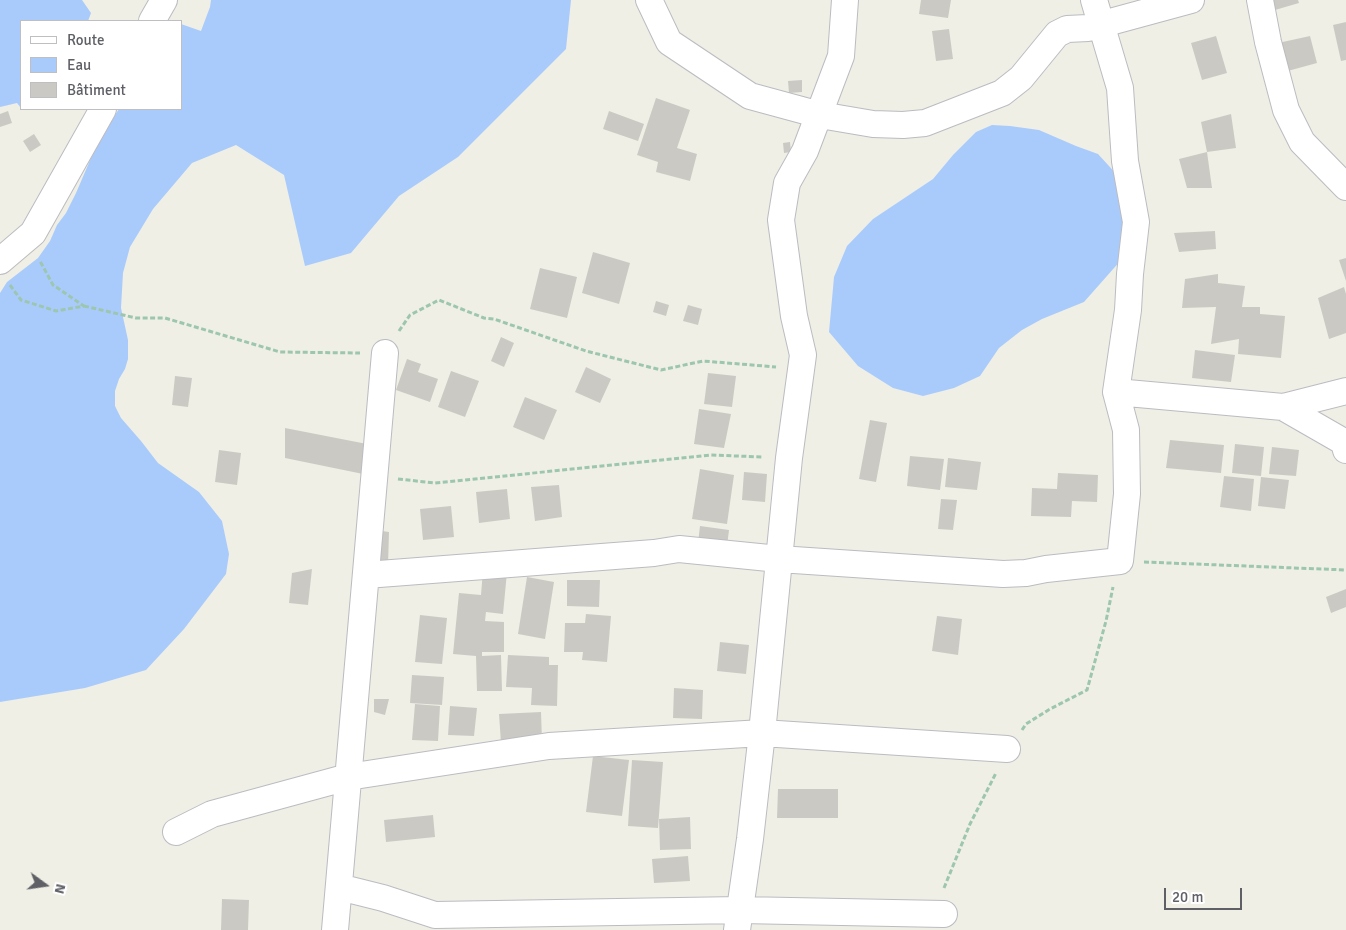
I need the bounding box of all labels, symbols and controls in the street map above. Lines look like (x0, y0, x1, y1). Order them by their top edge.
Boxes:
legend (20, 20, 182, 110)
text: Route (67, 31, 104, 49)
text: Eau (67, 56, 91, 74)
text: Bâtiment (67, 81, 126, 99)
north arrow (20, 860, 70, 910)
scale bar (1166, 878, 1244, 910)
text: N (51, 882, 69, 896)
text: 20 m (1172, 888, 1203, 906)

